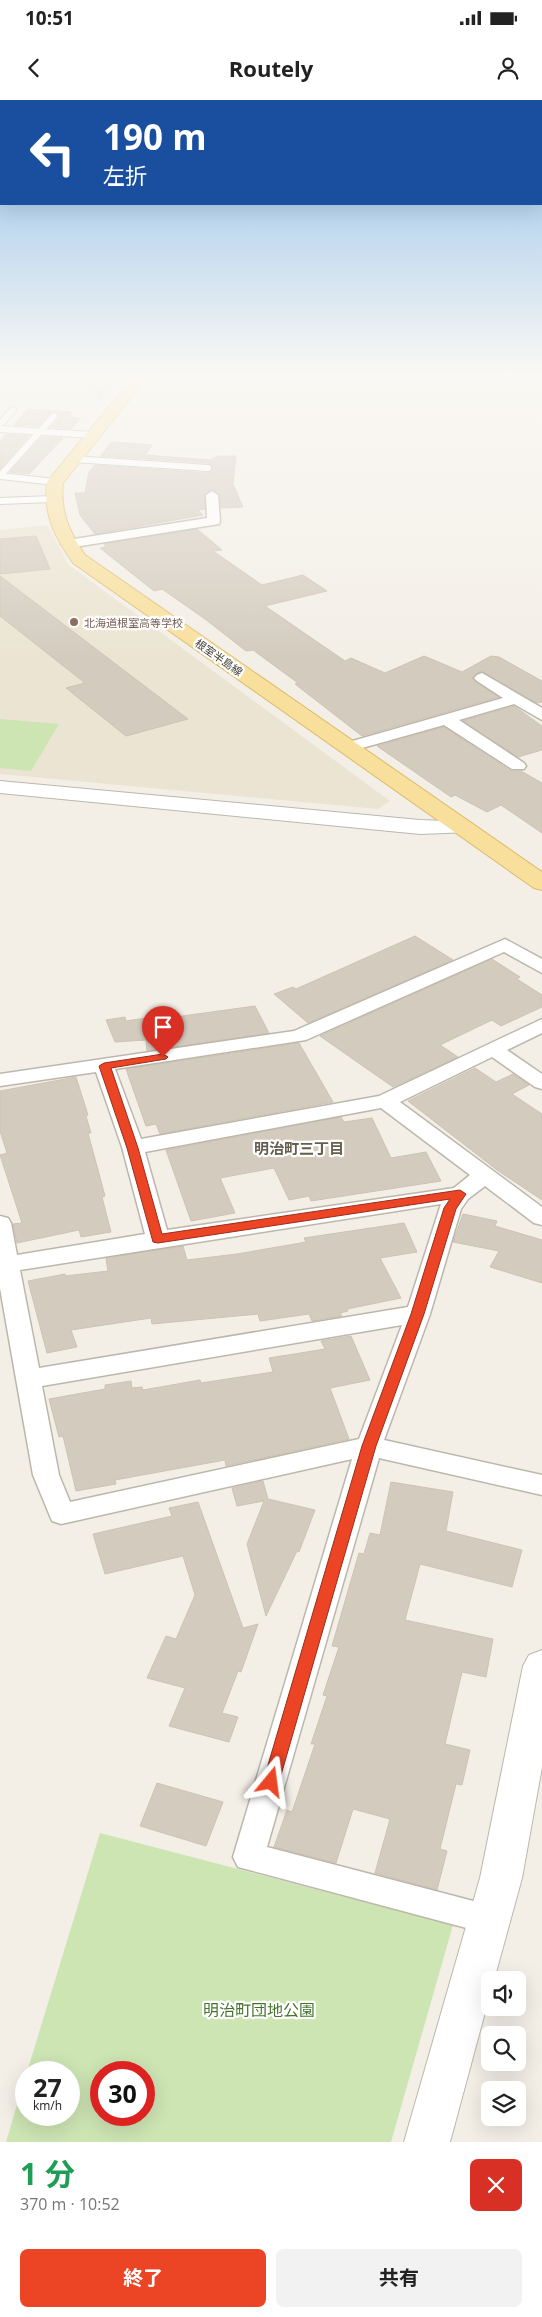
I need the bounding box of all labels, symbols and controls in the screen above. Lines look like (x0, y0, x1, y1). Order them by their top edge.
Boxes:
text: 10:51 (25, 5, 74, 31)
text: Routely (229, 53, 313, 83)
icon: back (20, 54, 48, 82)
icon: person (494, 54, 522, 82)
text: 190 m (103, 113, 207, 160)
icon: left (20, 120, 85, 185)
text: 左折 (103, 160, 147, 190)
place label: 北海道根室高等学校 (84, 615, 183, 630)
marker: 北海道根室高等学校 (68, 616, 80, 628)
street label: 根室半島線 (192, 635, 246, 679)
pin (142, 1006, 184, 1057)
icon: arrive (149, 1013, 177, 1041)
district label: 明治町三丁目 (254, 1138, 344, 1158)
position arrow (244, 1755, 296, 1807)
map controls (481, 1971, 526, 2126)
button: sound (481, 1971, 526, 2016)
park label: 明治町団地公園 (203, 1999, 315, 2021)
button: search (481, 2026, 526, 2071)
speed limit sign: 30 (90, 2061, 155, 2126)
text: 27 (33, 2070, 62, 2104)
button: layers (481, 2081, 526, 2126)
text: km/h (33, 2097, 62, 2114)
text: 1 分 (20, 2153, 75, 2194)
button: close (470, 2159, 522, 2211)
text: 370 m · 10:52 (20, 2193, 120, 2215)
button: 終了 (20, 2249, 266, 2307)
button: 共有 (276, 2249, 522, 2307)

